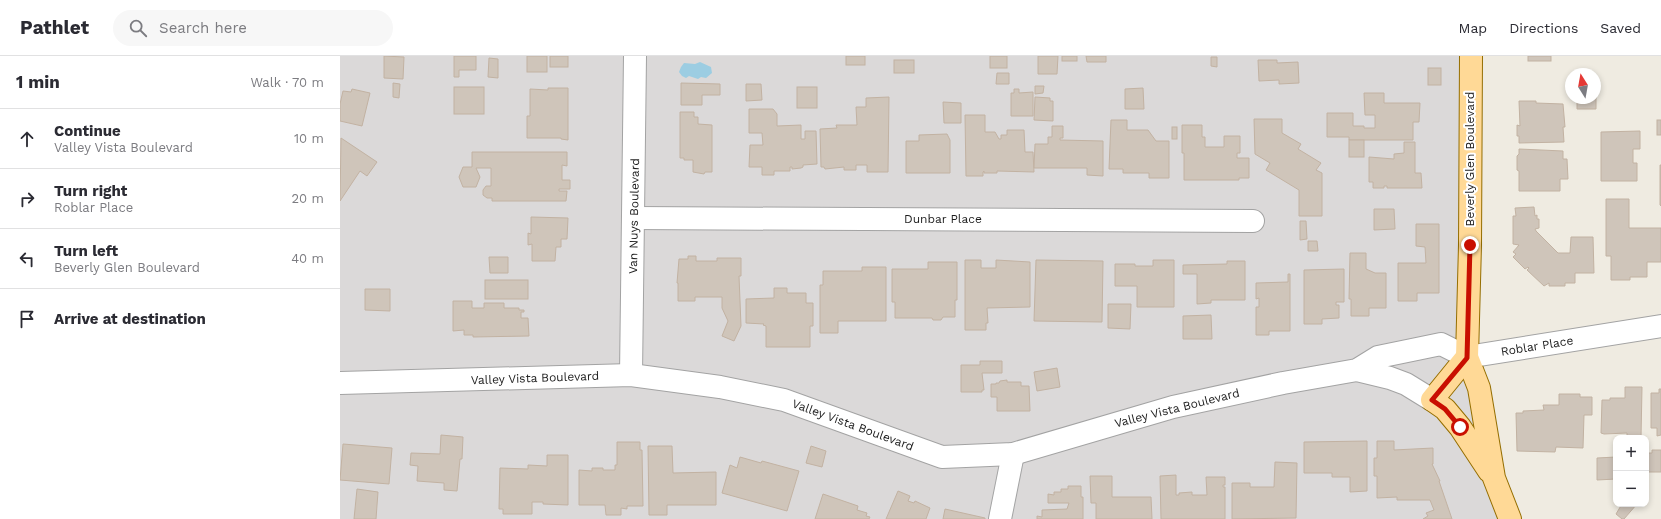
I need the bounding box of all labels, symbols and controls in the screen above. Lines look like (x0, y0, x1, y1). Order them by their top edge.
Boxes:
search box (113, 10, 393, 46)
text: Pathlet (20, 16, 89, 39)
icon: search (127, 17, 149, 39)
text: Search here (159, 19, 247, 37)
text: Map (1459, 20, 1487, 36)
text: Directions (1509, 20, 1578, 36)
text: Saved (1600, 20, 1641, 36)
north arrow (1565, 68, 1601, 104)
text: 1 min (16, 72, 60, 92)
text: Walk · 70 m (250, 75, 324, 90)
street label: Beverly Glen Boulevard (1463, 92, 1477, 226)
text: Continue (54, 122, 121, 140)
icon: ahead (16, 128, 38, 150)
text: 10 m (294, 131, 324, 146)
text: Valley Vista Boulevard (54, 140, 193, 155)
street label: Van Nuys Boulevard (626, 158, 642, 274)
text: Turn right (54, 182, 127, 200)
icon: right (16, 188, 38, 210)
text: 20 m (292, 191, 324, 206)
text: Roblar Place (54, 200, 133, 215)
street label: Dunbar Place (904, 212, 982, 226)
route end (1461, 236, 1479, 254)
text: Turn left (54, 242, 118, 260)
icon: left (16, 248, 38, 270)
text: 40 m (291, 251, 324, 266)
text: Beverly Glen Boulevard (54, 260, 200, 275)
icon: arrive (16, 308, 38, 330)
text: Arrive at destination (54, 310, 206, 328)
street label: Roblar Place (1500, 333, 1574, 359)
street label: Valley Vista Boulevard (471, 369, 599, 387)
street label: Valley Vista Boulevard (1113, 386, 1241, 430)
street label: Valley Vista Boulevard (790, 396, 916, 454)
route start (1451, 418, 1469, 436)
map controls (1613, 435, 1649, 507)
button: + (1613, 435, 1649, 471)
button: − (1613, 471, 1649, 507)

